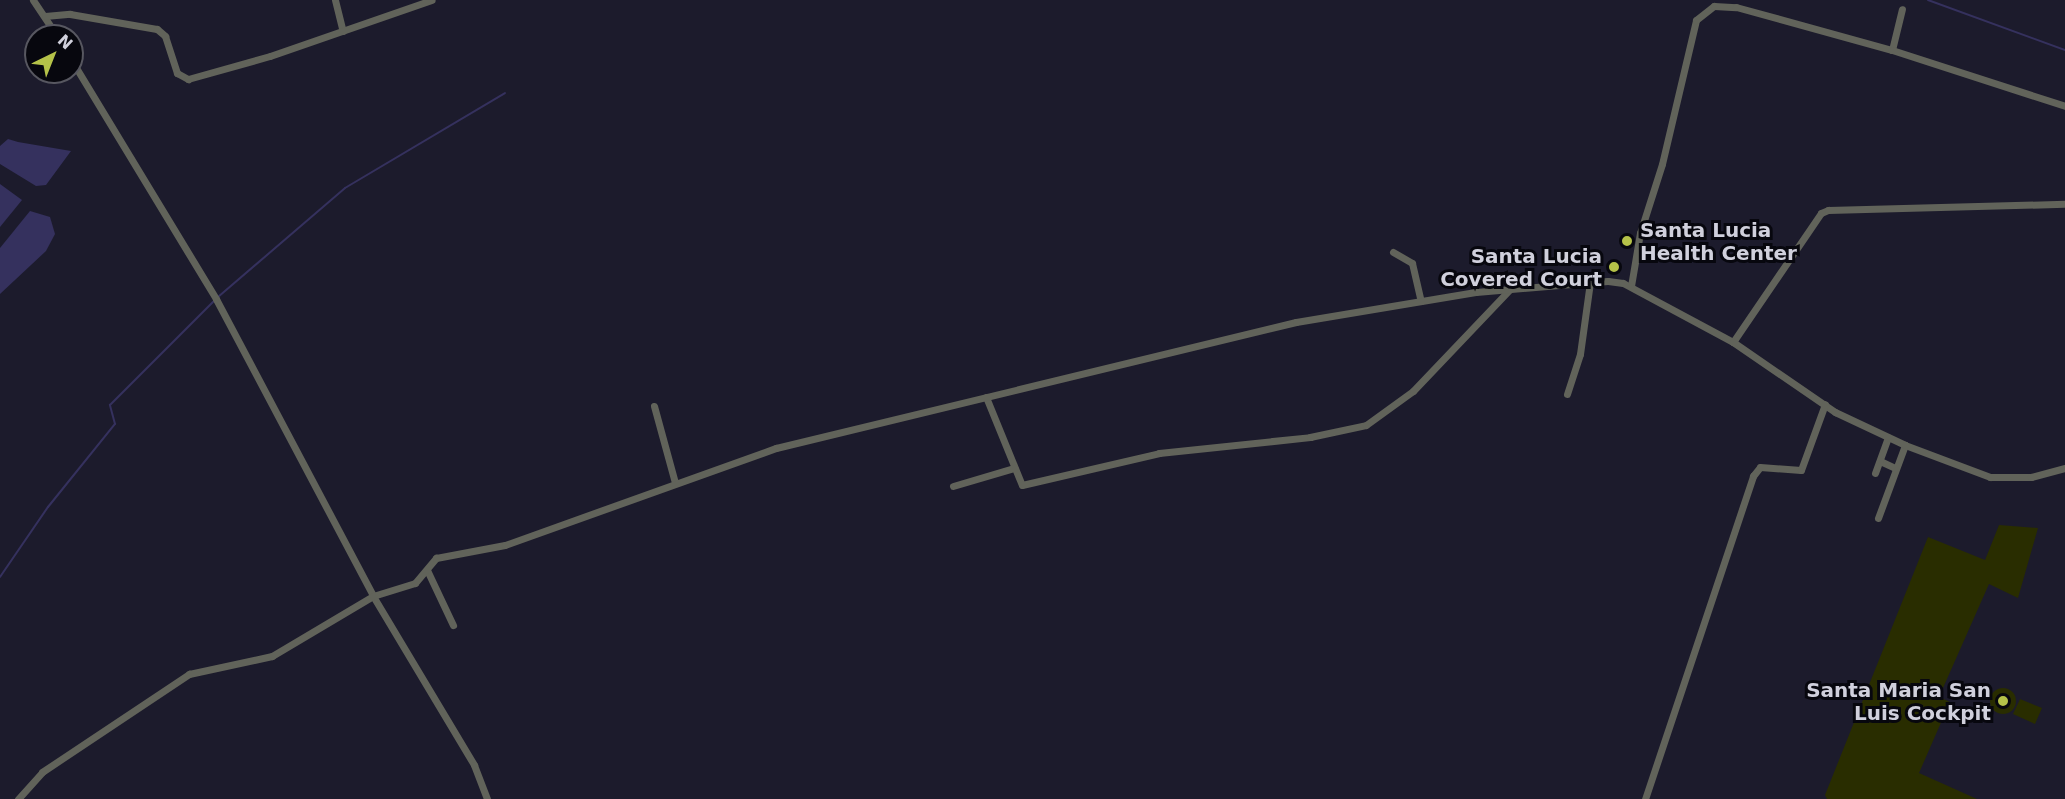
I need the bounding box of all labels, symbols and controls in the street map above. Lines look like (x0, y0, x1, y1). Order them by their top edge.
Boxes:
north arrow (24, 24, 84, 84)
text: N (54, 30, 77, 53)
place label: Santa Lucia Health Center (1640, 218, 1797, 265)
marker: Santa Lucia Health Center (1618, 232, 1636, 250)
place label: Santa Lucia Covered Court (1440, 244, 1602, 291)
marker: Santa Lucia Covered Court (1607, 260, 1621, 274)
place label: Santa Maria San Luis Cockpit (1806, 678, 1991, 725)
marker: Santa Maria San Luis Cockpit (1996, 694, 2010, 708)

